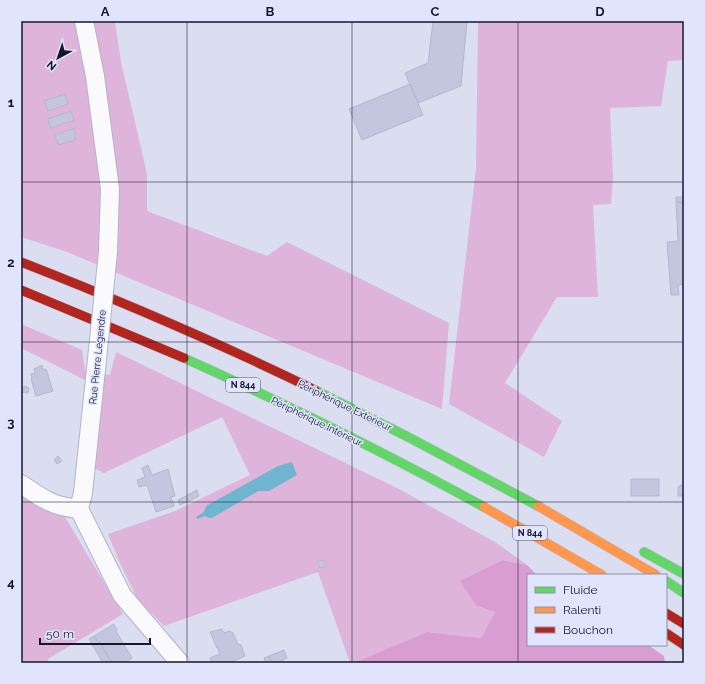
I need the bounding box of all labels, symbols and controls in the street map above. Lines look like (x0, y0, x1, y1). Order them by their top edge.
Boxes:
text: A (101, 4, 110, 19)
text: B (266, 4, 275, 19)
text: C (431, 4, 440, 19)
text: D (595, 4, 605, 19)
north arrow (38, 38, 78, 78)
text: N (44, 58, 59, 73)
text: 1 (8, 95, 15, 110)
text: 2 (7, 255, 15, 270)
street label: Rue Pierre Legendre (87, 309, 108, 405)
road number: N 844 (226, 378, 260, 392)
street label: Périphérique Extérieur (296, 378, 394, 433)
street label: Périphérique Intérieur (269, 395, 365, 449)
text: 3 (7, 415, 15, 430)
road number: N 844 (513, 526, 547, 540)
legend (527, 574, 667, 646)
text: 4 (7, 575, 15, 590)
text: Fluide (563, 583, 598, 597)
text: Ralenti (563, 603, 601, 617)
scale bar (40, 620, 150, 646)
text: Bouchon (563, 623, 613, 637)
text: 50 m (46, 627, 74, 641)

